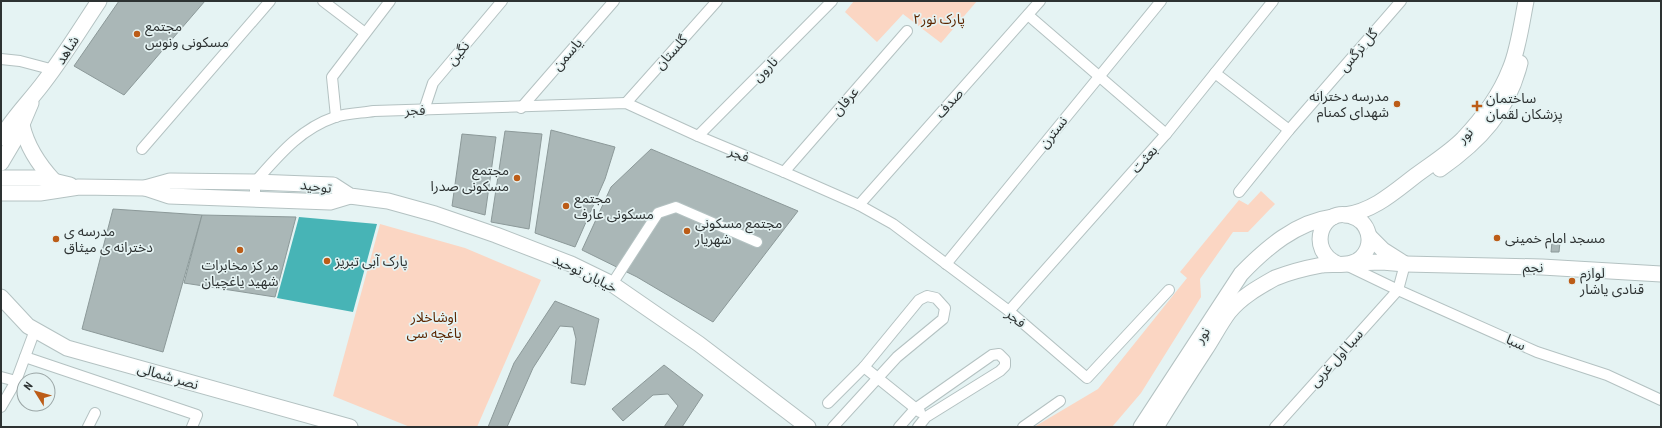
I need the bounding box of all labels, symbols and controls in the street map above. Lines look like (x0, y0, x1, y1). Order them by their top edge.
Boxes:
park label: پارک نور۲ (913, 11, 965, 29)
place label: مجتمع مسکونی ونوس (145, 18, 229, 51)
street label: گل نرگس (1335, 25, 1382, 75)
marker: مجتمع مسکونی ونوس (132, 29, 142, 39)
street label: گلستان (651, 31, 691, 73)
street label: شاهد (52, 33, 82, 67)
street label: یاسمن (549, 35, 586, 74)
street label: نگین (443, 38, 474, 69)
street label: نارون (749, 53, 782, 86)
street label: عرفان (828, 84, 862, 119)
street label: صدف (932, 85, 967, 121)
place label: مدرسه دخترانه شهدای کمنام (1309, 88, 1389, 123)
place label: ساختمان پزشکان لقمان (1486, 90, 1563, 124)
marker: مدرسه دخترانه شهدای کمنام (1392, 99, 1402, 109)
marker: ساختمان پزشکان لقمان (1471, 100, 1483, 112)
street label: فجر (403, 102, 426, 119)
street label: نسترن (1035, 113, 1071, 152)
street label: نور (1453, 124, 1477, 148)
street label: فجر (725, 142, 752, 166)
street label: بعثت (1127, 142, 1161, 176)
place label: مجتمع مسکونی صدرا (431, 162, 509, 195)
marker: مجتمع مسکونی صدرا (512, 173, 522, 183)
street label: توحید (299, 176, 333, 197)
place label: مجتمع مسکونی عارف (574, 190, 654, 223)
marker: مجتمع مسکونی عارف (561, 201, 571, 211)
place label: مجتمع مسکونی شهریار (694, 215, 782, 248)
place label: مدرسه ی دخترانه ی میثاق (64, 223, 153, 256)
marker: مجتمع مسکونی شهریار (682, 226, 692, 236)
place label: مسجد امام خمینی (1505, 230, 1605, 249)
marker: مسجد امام خمینی (1492, 233, 1502, 243)
marker: مدرسه ی دخترانه ی میثاق (51, 234, 61, 244)
marker: مر کز مخابرات شهید یاغچیان (235, 245, 245, 255)
street label: خیابان توحید (550, 250, 620, 296)
place label: پارک آبی تبریز (334, 253, 408, 271)
marker: پارک آبی تبریز (322, 256, 332, 266)
place label: مر کز مخابرات شهید یاغچیان (201, 257, 279, 291)
street label: نجم (1523, 259, 1544, 278)
place label: لوازم قنادی یاشار (1579, 265, 1644, 298)
marker: لوازم قنادی یاشار (1567, 276, 1577, 286)
street label: فجر (1002, 305, 1029, 332)
park label: اوشاخلار باغچه سی (406, 309, 462, 343)
street label: نور (1190, 324, 1214, 347)
street label: سبا اول غربی (1306, 326, 1367, 391)
street label: سبا (1504, 331, 1528, 353)
street label: نصر شمالی (135, 360, 201, 393)
north arrow (16, 372, 56, 412)
text: N (21, 379, 36, 393)

